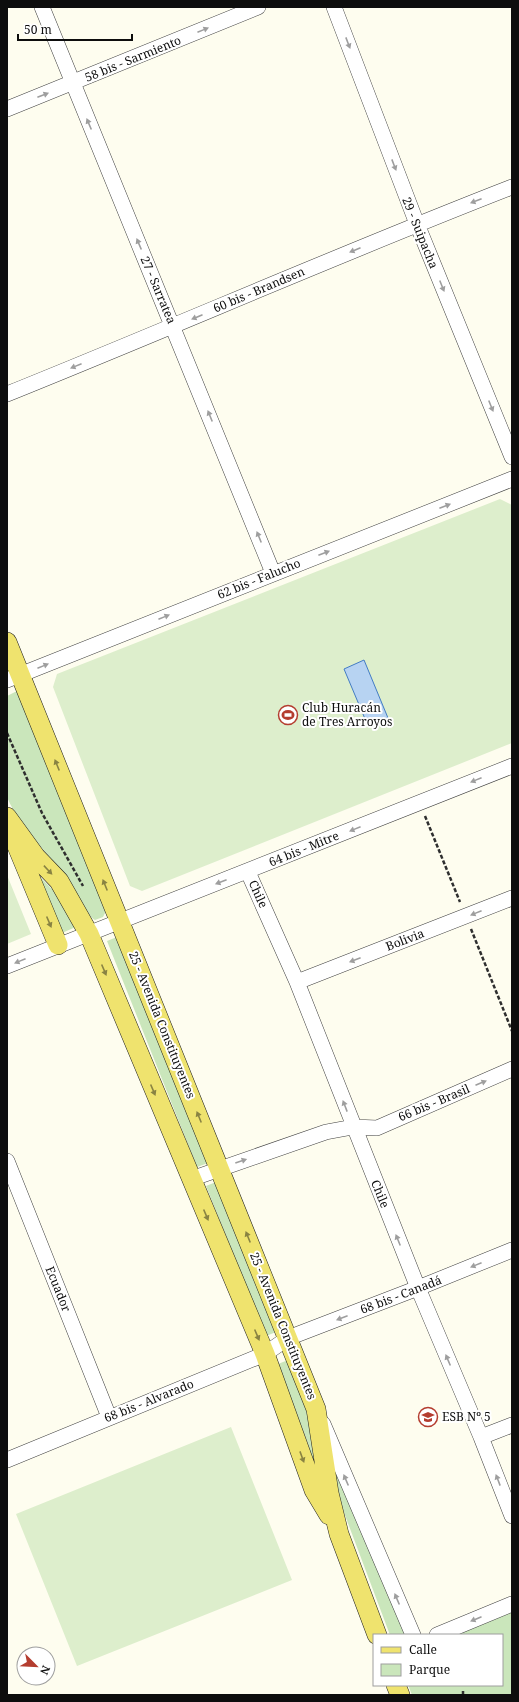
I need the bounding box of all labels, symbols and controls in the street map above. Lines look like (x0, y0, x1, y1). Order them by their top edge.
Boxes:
scale bar (18, 16, 132, 42)
text: 50 m (24, 21, 52, 38)
one-way arrow (197, 26, 209, 32)
street label: 58 bis - Sarmiento (82, 31, 184, 86)
one-way arrow (345, 38, 351, 50)
one-way arrow (38, 91, 50, 97)
one-way arrow (86, 118, 92, 130)
one-way arrow (391, 159, 397, 171)
street label: 29 - Suipacha (398, 194, 443, 271)
one-way arrow (469, 199, 481, 205)
one-way arrow (136, 239, 142, 250)
one-way arrow (350, 247, 361, 253)
street label: 27 - Sarratea (137, 253, 180, 326)
street label: 60 bis - Brandsen (210, 263, 307, 316)
one-way arrow (439, 280, 445, 292)
one-way arrow (190, 314, 202, 320)
one-way arrow (71, 363, 82, 369)
one-way arrow (489, 401, 495, 413)
one-way arrow (206, 410, 212, 422)
one-way arrow (439, 502, 451, 508)
one-way arrow (255, 530, 261, 542)
one-way arrow (318, 550, 330, 556)
street label: 62 bis - Falucho (215, 554, 303, 603)
one-way arrow (158, 614, 169, 620)
one-way arrow (38, 662, 50, 668)
place label: Club Huracán de Tres Arroyos (302, 699, 392, 730)
sports icon: Club Huracán de Tres Arroyos (277, 704, 299, 726)
one-way arrow (53, 758, 59, 770)
one-way arrow (469, 778, 481, 784)
one-way arrow (350, 826, 361, 832)
street label: 64 bis - Mitre (266, 827, 342, 870)
one-way arrow (43, 864, 52, 875)
street label: Chile (245, 877, 272, 910)
one-way arrow (102, 879, 108, 891)
one-way arrow (215, 880, 227, 886)
one-way arrow (469, 910, 481, 916)
one-way arrow (46, 917, 52, 929)
street label: Bolivia (383, 924, 427, 955)
street label: 25 - Avenida Constituyentes (125, 949, 200, 1101)
one-way arrow (348, 957, 360, 963)
one-way arrow (14, 958, 25, 964)
one-way arrow (101, 964, 107, 976)
street label: 66 bis - Brasil (395, 1080, 472, 1125)
one-way arrow (475, 1080, 487, 1086)
one-way arrow (151, 1084, 157, 1096)
one-way arrow (342, 1099, 348, 1111)
one-way arrow (196, 1111, 202, 1122)
one-way arrow (235, 1158, 247, 1164)
street label: Chile (367, 1177, 394, 1210)
one-way arrow (203, 1210, 209, 1221)
one-way arrow (244, 1231, 250, 1243)
one-way arrow (395, 1233, 401, 1245)
street label: 25 - Avenida Constituyentes (246, 1250, 321, 1402)
one-way arrow (469, 1262, 481, 1268)
street label: Ecuador (42, 1264, 75, 1314)
street label: 68 bis - Canadá (358, 1271, 444, 1318)
one-way arrow (336, 1315, 348, 1321)
one-way arrow (254, 1329, 260, 1340)
one-way arrow (445, 1354, 451, 1365)
street label: 68 bis - Alvarado (101, 1375, 196, 1426)
school or university icon: ESB Nº 5 (417, 1406, 439, 1428)
place label: ESB Nº 5 (442, 1408, 491, 1425)
one-way arrow (299, 1451, 305, 1463)
one-way arrow (343, 1473, 349, 1485)
one-way arrow (494, 1473, 500, 1485)
one-way arrow (394, 1593, 400, 1605)
one-way arrow (470, 1616, 482, 1622)
legend (373, 1634, 503, 1686)
text: Calle (409, 1641, 437, 1658)
north arrow (16, 1646, 56, 1686)
text: Parque (409, 1661, 450, 1678)
text: N (37, 1663, 54, 1678)

